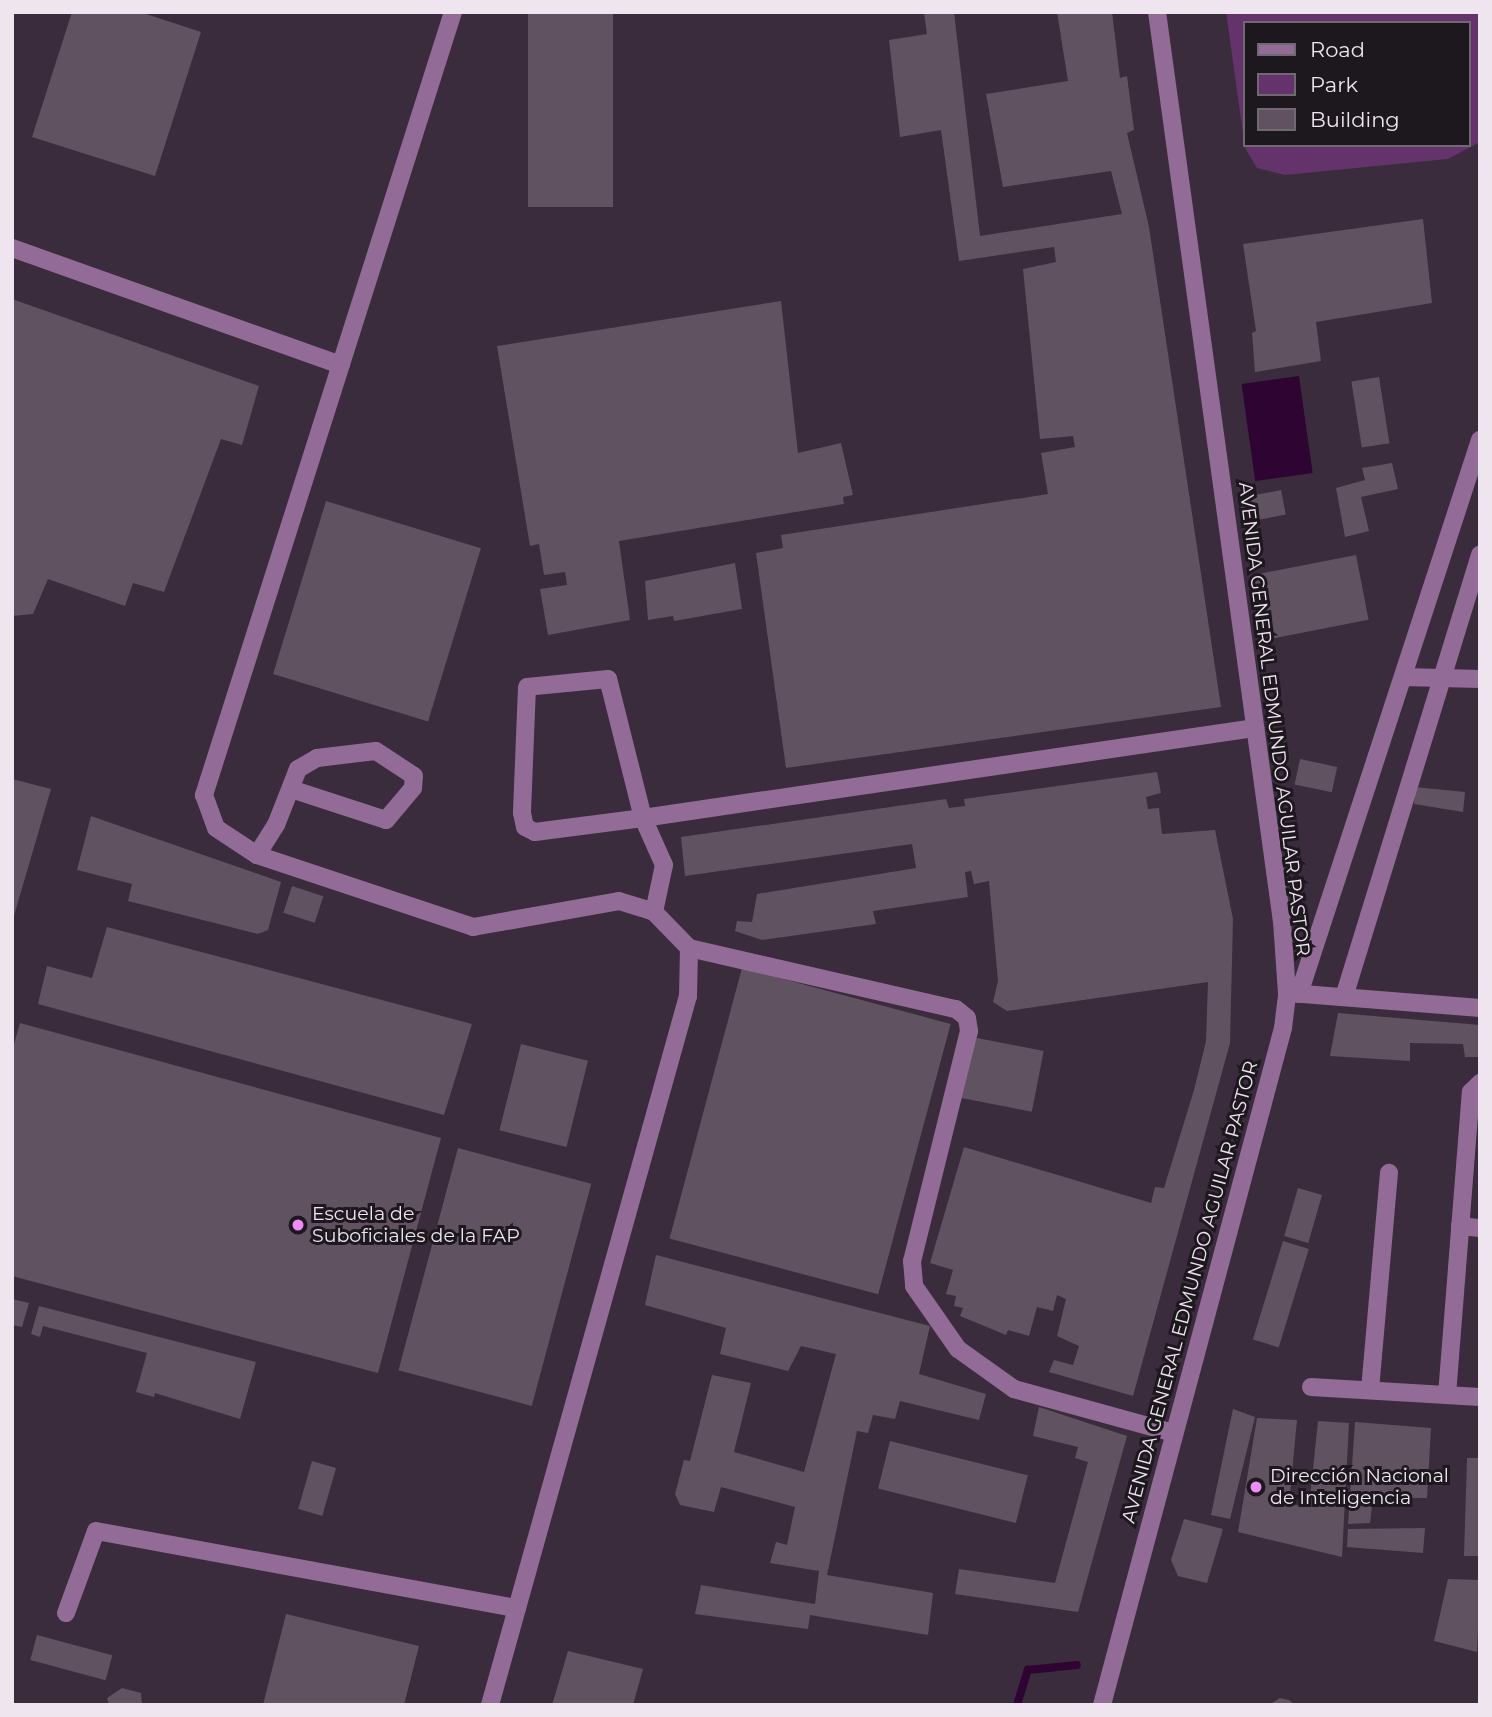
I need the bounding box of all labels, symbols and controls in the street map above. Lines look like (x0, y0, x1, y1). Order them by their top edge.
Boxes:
legend (1244, 21, 1471, 147)
text: Road (1310, 37, 1365, 62)
text: Park (1310, 72, 1358, 97)
text: Building (1310, 107, 1400, 132)
street label: AVENIDA GENERAL EDMUNDO AGUILAR PASTOR (1234, 481, 1314, 957)
street label: AVENIDA GENERAL EDMUNDO AGUILAR PASTOR (1117, 1058, 1263, 1526)
place label: Escuela de Suboficiales de la FAP (312, 1203, 520, 1247)
marker: Escuela de Suboficiales de la FAP (290, 1217, 306, 1233)
place label: Dirección Nacional de Inteligencia (1270, 1465, 1449, 1509)
marker: Dirección Nacional de Inteligencia (1248, 1479, 1264, 1495)

